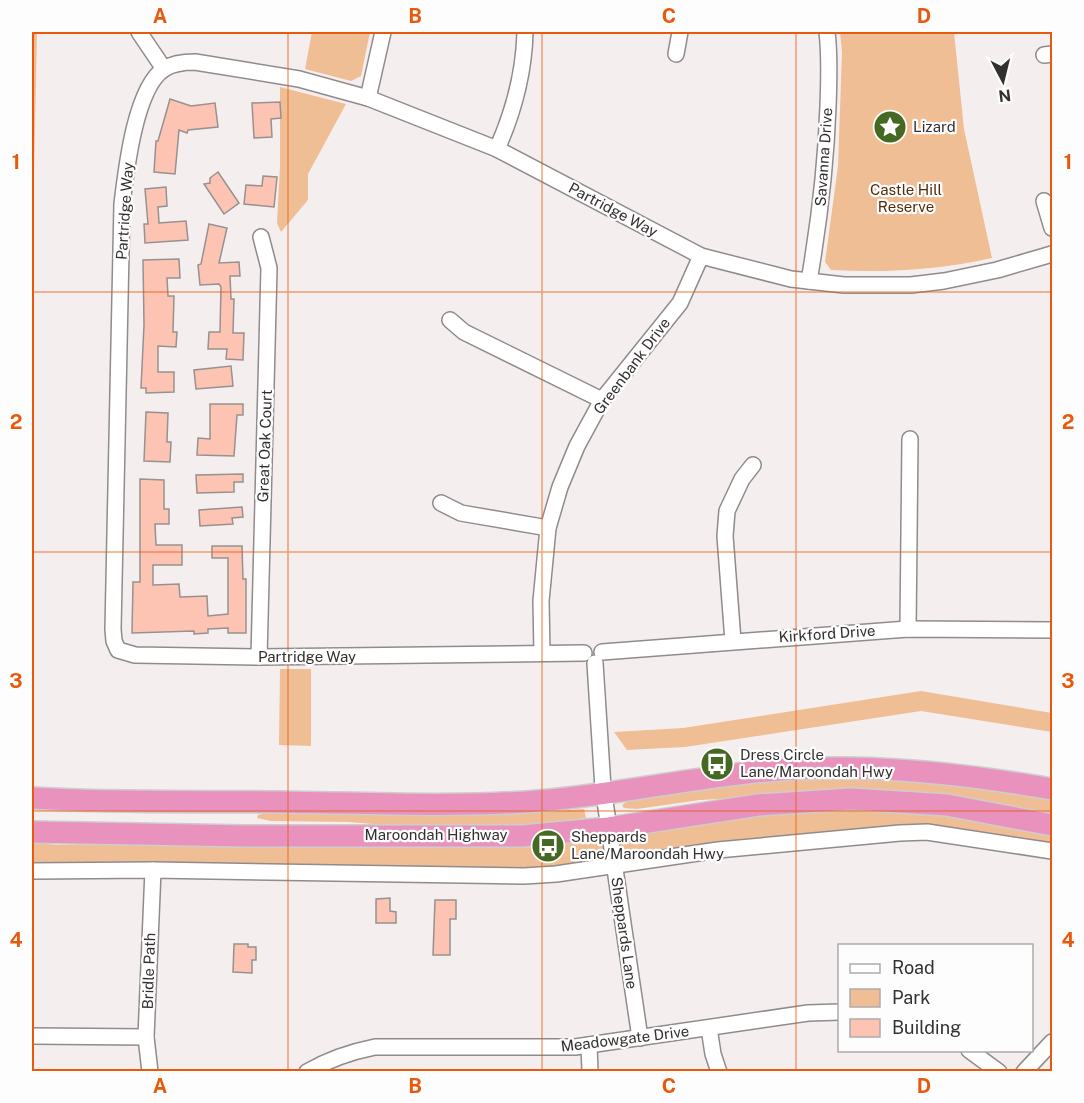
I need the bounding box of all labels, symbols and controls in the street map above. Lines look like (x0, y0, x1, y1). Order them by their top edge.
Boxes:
text: A (153, 4, 167, 28)
text: B (408, 4, 422, 28)
text: C (662, 4, 676, 28)
text: D (917, 4, 931, 28)
north arrow (973, 51, 1033, 111)
text: N (997, 85, 1012, 106)
street label: Savanna Drive (812, 107, 835, 207)
place icon: Lizard (872, 109, 908, 145)
place label: Lizard (913, 118, 956, 135)
text: 1 (12, 150, 20, 174)
text: 1 (1064, 150, 1072, 174)
street label: Partridge Way (113, 161, 136, 261)
street label: Partridge Way (566, 179, 661, 240)
park label: Castle Hill Reserve (870, 181, 942, 215)
street label: Greenbank Drive (590, 314, 673, 417)
street label: Great Oak Court (254, 389, 275, 503)
text: 2 (10, 410, 22, 434)
text: 2 (1062, 410, 1074, 434)
street label: Kirkford Drive (778, 622, 876, 645)
street label: Partridge Way (258, 648, 356, 665)
text: 3 (9, 669, 23, 693)
text: 3 (1061, 669, 1075, 693)
bus stop icon: Dress Circle Lane/Maroondah Hwy (699, 746, 735, 782)
place label: Dress Circle Lane/Maroondah Hwy (740, 746, 893, 780)
street label: Maroondah Highway (365, 826, 507, 843)
bus stop icon: Sheppards Lane/Maroondah Hwy (530, 828, 566, 864)
place label: Sheppards Lane/Maroondah Hwy (571, 828, 724, 862)
street label: Sheppards Lane (608, 876, 641, 990)
text: 4 (9, 928, 23, 952)
text: 4 (1061, 928, 1075, 952)
street label: Bridle Path (139, 932, 158, 1010)
legend (838, 944, 1033, 1052)
text: Road (892, 957, 935, 978)
text: Park (892, 987, 930, 1008)
text: Building (892, 1017, 961, 1038)
street label: Meadowgate Drive (560, 1022, 690, 1055)
text: A (153, 1074, 167, 1098)
text: B (408, 1074, 422, 1098)
text: C (662, 1074, 676, 1098)
text: D (917, 1074, 931, 1098)

